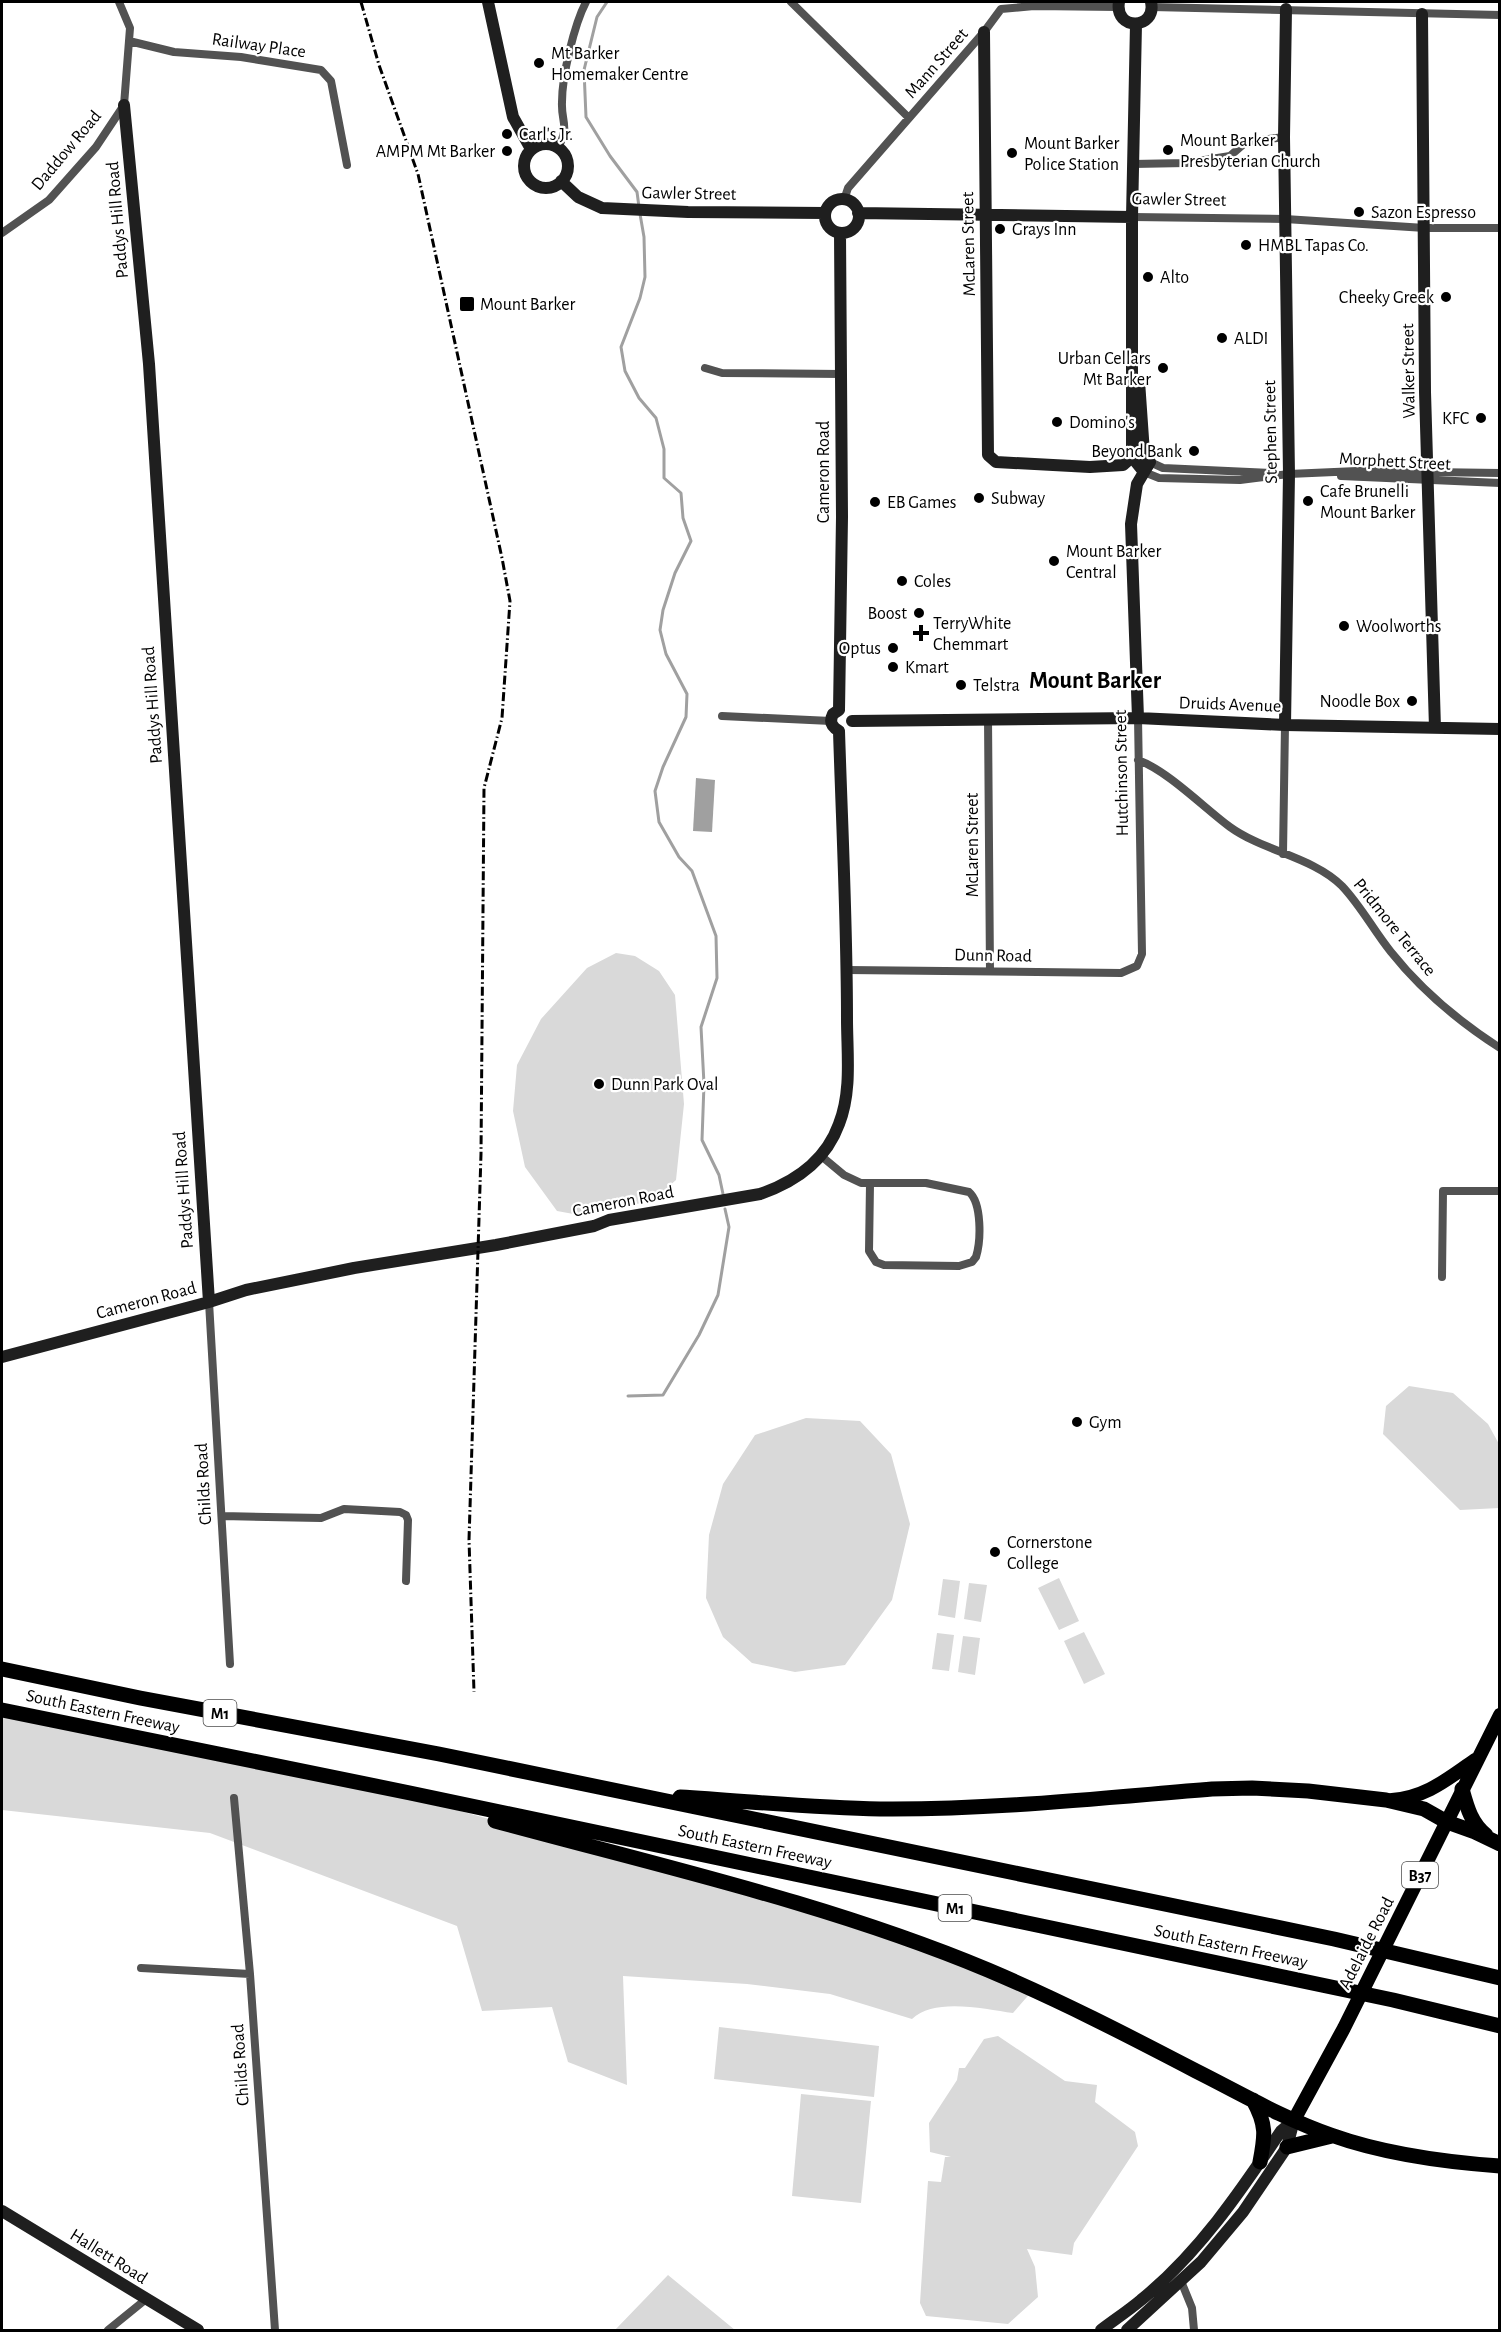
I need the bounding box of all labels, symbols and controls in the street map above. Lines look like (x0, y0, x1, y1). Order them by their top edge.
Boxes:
street label: Mann Street (902, 25, 972, 102)
street label: Railway Place (211, 30, 307, 61)
place label: Mt Barker Homemaker Centre (551, 45, 688, 84)
marker: Mt Barker Homemaker Centre (532, 56, 546, 70)
street label: Daddow Road (28, 107, 105, 194)
place label: Carl's Jr. (519, 126, 573, 144)
marker: Carl's Jr. (500, 127, 514, 141)
place label: Mount Barker Presbyterian Church (1180, 132, 1321, 171)
place label: Mount Barker Police Station (1024, 135, 1120, 174)
place label: AMPM Mt Barker (376, 143, 495, 161)
marker: Mount Barker Presbyterian Church (1161, 143, 1175, 157)
marker: AMPM Mt Barker (500, 144, 514, 158)
marker: Mount Barker Police Station (1005, 146, 1019, 160)
street label: Paddys Hill Road (104, 161, 132, 279)
street label: Gawler Street (641, 184, 737, 204)
street label: Gawler Street (1131, 190, 1227, 210)
street label: McLaren Street (959, 191, 979, 296)
place label: Sazon Espresso (1371, 204, 1476, 222)
marker: Sazon Espresso (1352, 205, 1366, 219)
place label: Grays Inn (1012, 221, 1077, 239)
marker: Grays Inn (993, 222, 1007, 236)
place label: HMBL Tapas Co. (1258, 237, 1369, 255)
marker: HMBL Tapas Co. (1239, 238, 1253, 252)
place label: Alto (1160, 269, 1189, 287)
marker: Alto (1141, 270, 1155, 284)
place label: Cheeky Greek (1339, 289, 1435, 307)
marker: Cheeky Greek (1439, 290, 1453, 304)
marker: Mount Barker (458, 295, 476, 313)
place label: Mount Barker (480, 296, 576, 314)
street label: Walker Street (1399, 323, 1419, 419)
place label: ALDI (1234, 330, 1268, 348)
marker: ALDI (1215, 331, 1229, 345)
place label: Urban Cellars Mt Barker (1058, 350, 1151, 389)
marker: Urban Cellars Mt Barker (1156, 361, 1170, 375)
street label: Stephen Street (1261, 380, 1281, 484)
place label: KFC (1442, 410, 1469, 428)
marker: KFC (1474, 411, 1488, 425)
place label: Domino's (1069, 414, 1135, 432)
marker: Domino's (1050, 415, 1064, 429)
street label: Cameron Road (815, 421, 833, 523)
place label: Beyond Bank (1091, 443, 1183, 461)
marker: Beyond Bank (1187, 444, 1201, 458)
street label: Morphett Street (1339, 450, 1452, 474)
place label: Cafe Brunelli Mount Barker (1320, 483, 1416, 522)
place label: Subway (991, 490, 1046, 508)
marker: Subway (972, 491, 986, 505)
place label: EB Games (887, 494, 956, 512)
marker: Cafe Brunelli Mount Barker (1301, 494, 1315, 508)
marker: EB Games (868, 495, 882, 509)
place label: Mount Barker Central (1066, 543, 1162, 582)
marker: Mount Barker Central (1047, 554, 1061, 568)
place label: Coles (914, 573, 951, 591)
marker: Coles (895, 574, 909, 588)
place label: Boost (867, 605, 907, 623)
marker: Boost (912, 606, 926, 620)
place label: TerryWhite Chemmart (933, 615, 1011, 654)
place label: Woolworths (1356, 618, 1442, 636)
marker: Woolworths (1337, 619, 1351, 633)
marker: TerryWhite Chemmart (914, 626, 928, 640)
place label: Optus (839, 640, 881, 658)
marker: Optus (886, 641, 900, 655)
street label: Paddys Hill Road (140, 646, 166, 764)
place label: Kmart (905, 659, 949, 677)
marker: Kmart (886, 660, 900, 674)
district label: Mount Barker (1029, 669, 1162, 693)
place label: Telstra (973, 677, 1020, 695)
marker: Telstra (954, 678, 968, 692)
place label: Noodle Box (1319, 693, 1400, 711)
street label: Druids Avenue (1178, 694, 1281, 716)
marker: Noodle Box (1405, 694, 1419, 708)
street label: Hutchinson Street (1112, 709, 1132, 836)
street label: McLaren Street (964, 792, 982, 897)
street label: Pridmore Terrace (1350, 875, 1439, 980)
street label: Dunn Road (954, 946, 1032, 966)
place label: Dunn Park Oval (611, 1076, 719, 1094)
marker: Dunn Park Oval (592, 1077, 606, 1091)
street label: Paddys Hill Road (171, 1131, 197, 1249)
street label: Cameron Road (571, 1183, 675, 1221)
street label: Cameron Road (94, 1279, 198, 1323)
place label: Gym (1089, 1414, 1122, 1432)
marker: Gym (1070, 1415, 1084, 1429)
street label: Childs Road (193, 1442, 215, 1526)
place label: Cornerstone College (1007, 1534, 1092, 1573)
marker: Cornerstone College (988, 1545, 1002, 1559)
street label: South Eastern Freeway (24, 1687, 182, 1737)
road number: M1 (204, 1700, 236, 1726)
street label: South Eastern Freeway (676, 1822, 834, 1872)
road number: B37 (1402, 1862, 1438, 1888)
street label: Adelaide Road (1336, 1894, 1398, 1993)
road number: M1 (938, 1895, 972, 1921)
street label: South Eastern Freeway (1152, 1922, 1310, 1972)
street label: Childs Road (229, 2023, 253, 2107)
street label: Hallett Road (67, 2226, 150, 2288)

